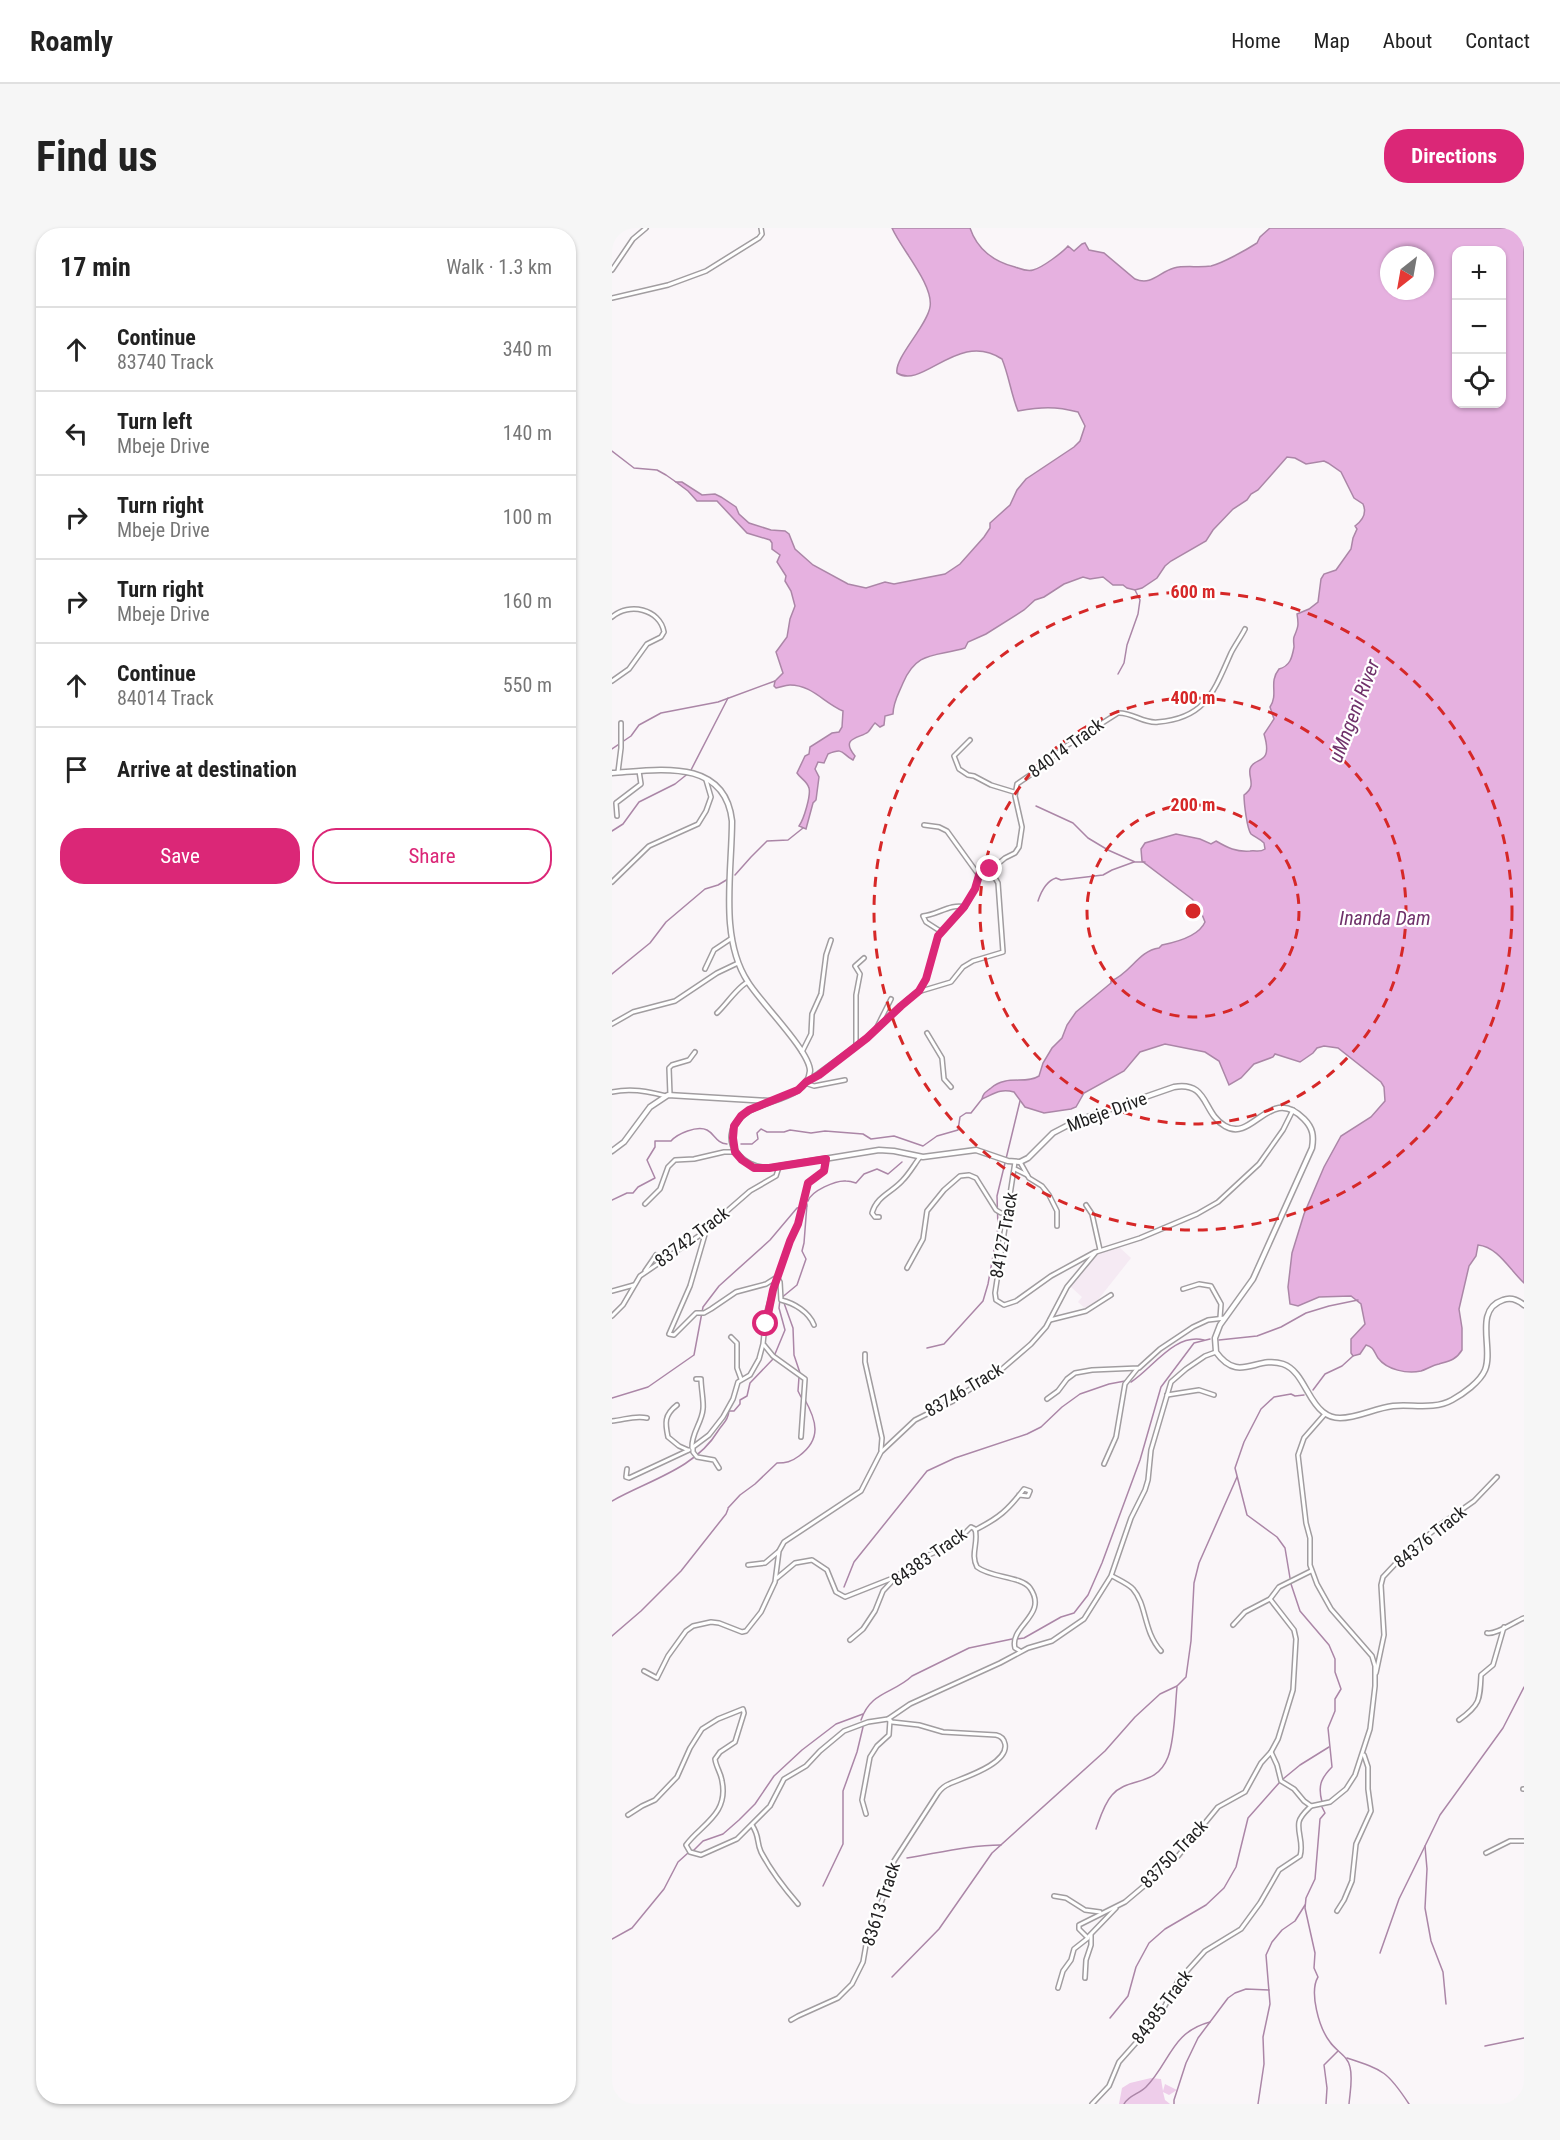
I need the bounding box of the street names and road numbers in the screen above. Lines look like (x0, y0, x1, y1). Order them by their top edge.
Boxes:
street label: 84014 Track (1024, 714, 1107, 782)
street label: Mbeje Drive (1064, 1087, 1150, 1136)
street label: 84127 Track (986, 1190, 1021, 1280)
street label: 83742 Track (651, 1202, 733, 1271)
street label: 83746 Track (921, 1358, 1006, 1421)
street label: 84376 Track (1389, 1501, 1470, 1572)
street label: 84383 Track (887, 1523, 970, 1590)
street label: 83750 Track (1136, 1815, 1211, 1892)
street label: 83613 Track (857, 1859, 904, 1949)
street label: 84385 Track (1127, 1966, 1196, 2048)

